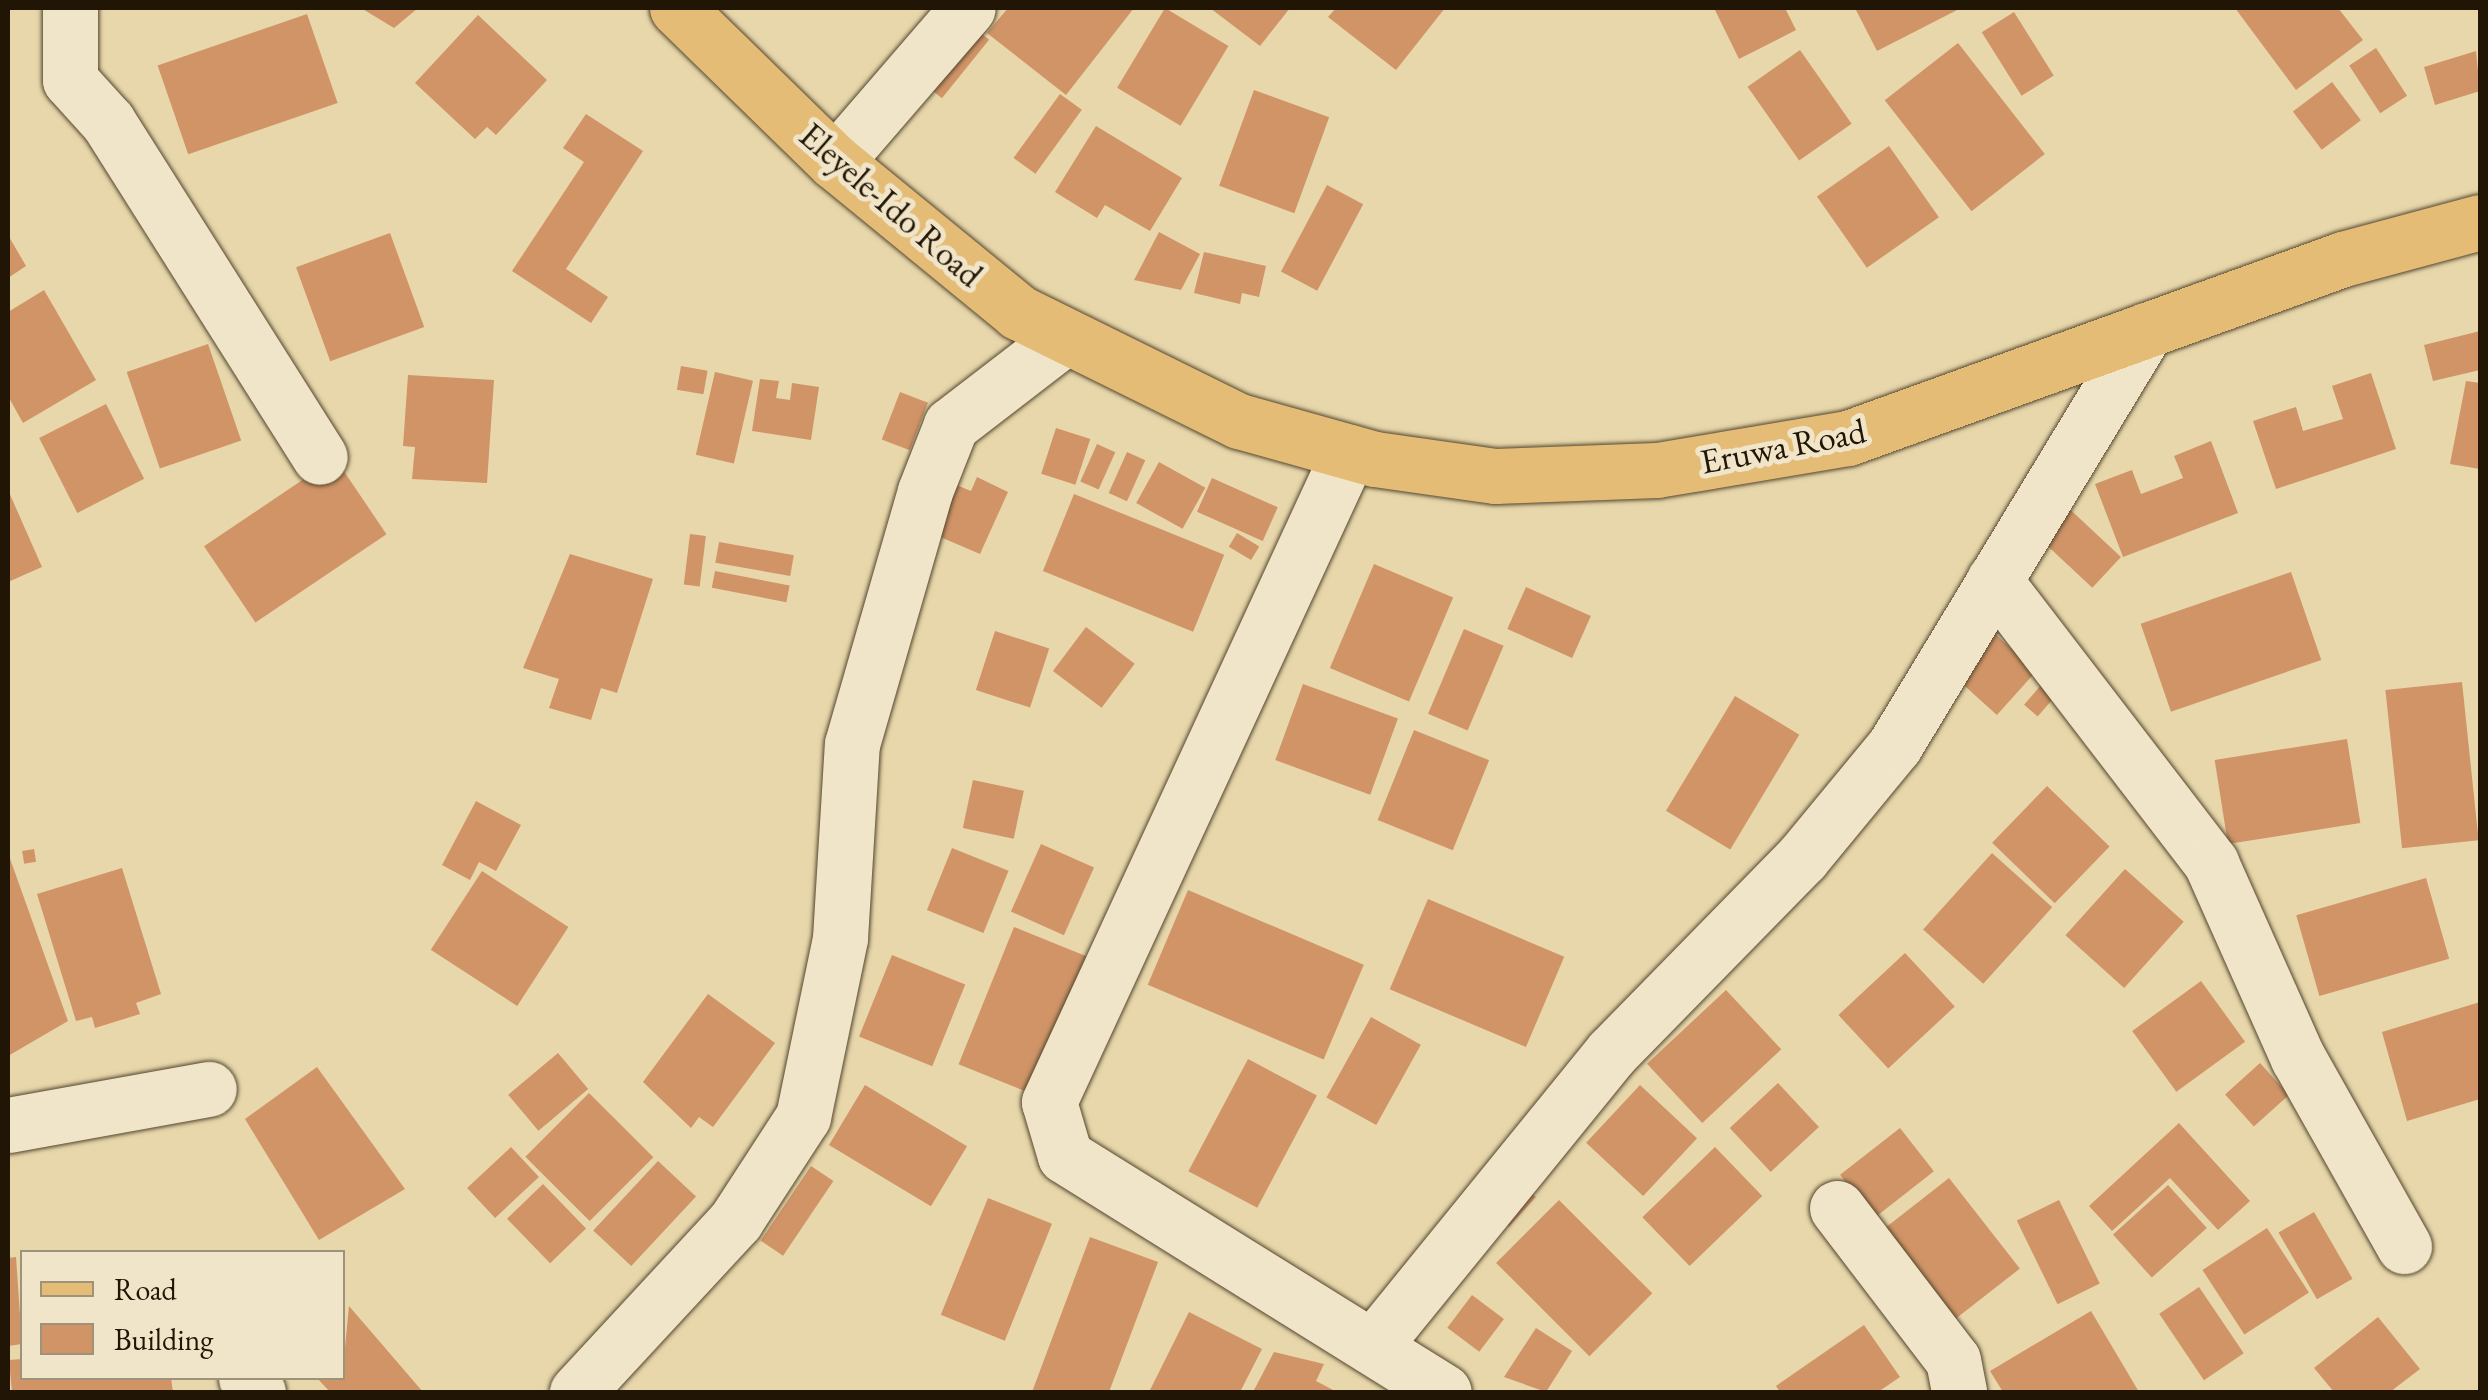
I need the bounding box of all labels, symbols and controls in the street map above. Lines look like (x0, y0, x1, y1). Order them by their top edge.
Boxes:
street label: Eleyele-Ido Road (791, 114, 991, 296)
street label: Eruwa Road (1697, 409, 1869, 483)
legend (20, 1250, 345, 1380)
text: Road (114, 1270, 177, 1309)
text: Building (114, 1320, 213, 1359)

